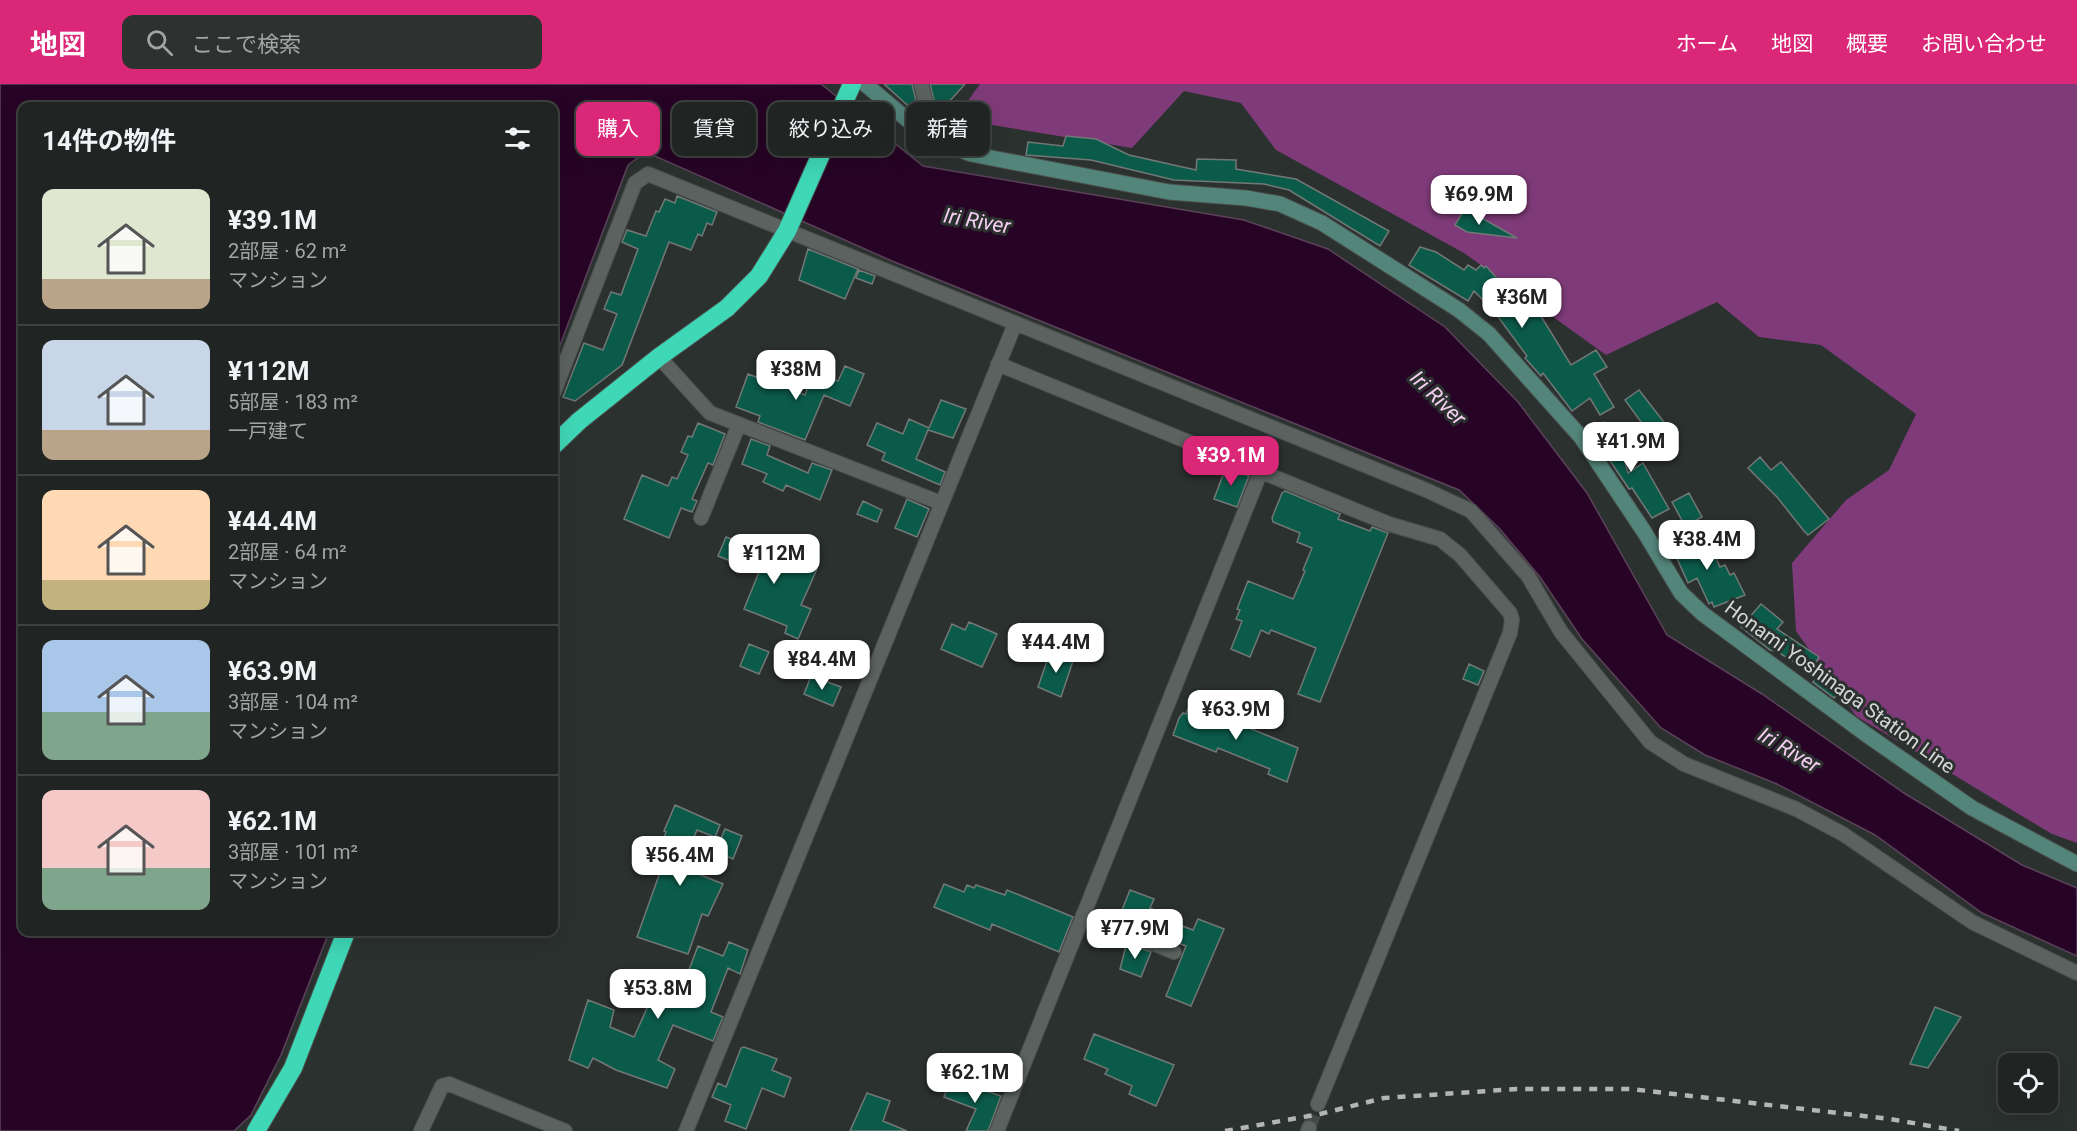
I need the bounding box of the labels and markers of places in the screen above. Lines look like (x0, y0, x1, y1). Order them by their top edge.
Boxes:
pin: ¥69.9M (1430, 175, 1528, 226)
pin: ¥36M (1486, 278, 1558, 329)
pin: ¥38M (760, 350, 832, 401)
pin: ¥41.9M (1582, 422, 1680, 473)
pin: ¥39.1M (1182, 436, 1280, 487)
pin: ¥38.4M (1658, 520, 1756, 571)
pin: ¥112M (732, 534, 816, 585)
pin: ¥44.4M (1007, 623, 1105, 674)
pin: ¥84.4M (773, 640, 871, 691)
pin: ¥63.9M (1187, 690, 1285, 741)
pin: ¥56.4M (631, 836, 729, 887)
pin: ¥77.9M (1086, 909, 1184, 960)
pin: ¥53.8M (609, 969, 707, 1020)
pin: ¥62.1M (926, 1053, 1024, 1104)

